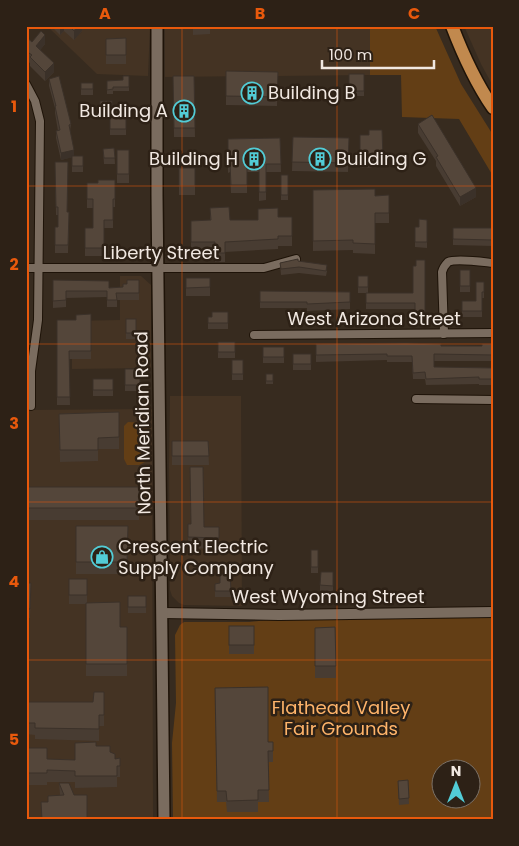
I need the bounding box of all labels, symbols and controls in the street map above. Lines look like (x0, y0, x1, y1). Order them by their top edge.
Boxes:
text: A (99, 2, 111, 25)
text: B (255, 2, 265, 25)
text: C (408, 2, 420, 25)
scale bar (322, 38, 434, 70)
text: 100 m (329, 44, 372, 65)
place label: Building B (268, 80, 356, 105)
building icon: Building B (240, 81, 264, 105)
text: 1 (11, 95, 17, 118)
place label: Building A (79, 98, 168, 123)
building icon: Building A (172, 99, 196, 123)
place label: Building H (149, 146, 238, 171)
place label: Building G (336, 146, 427, 171)
building icon: Building H (242, 147, 266, 171)
building icon: Building G (308, 147, 332, 171)
street label: Liberty Street (103, 240, 219, 265)
text: 2 (9, 253, 19, 276)
street label: West Arizona Street (287, 306, 461, 331)
street label: North Meridian Road (128, 331, 157, 515)
text: 3 (9, 412, 19, 435)
place label: Crescent Electric Supply Company (118, 534, 274, 580)
shop icon: Crescent Electric Supply Company (90, 545, 114, 569)
text: 4 (9, 570, 20, 593)
street label: West Wyoming Street (232, 584, 424, 609)
park label: Flathead Valley Fair Grounds (272, 695, 410, 741)
text: 5 (9, 728, 19, 751)
north arrow (432, 758, 482, 808)
text: N (451, 761, 461, 781)

